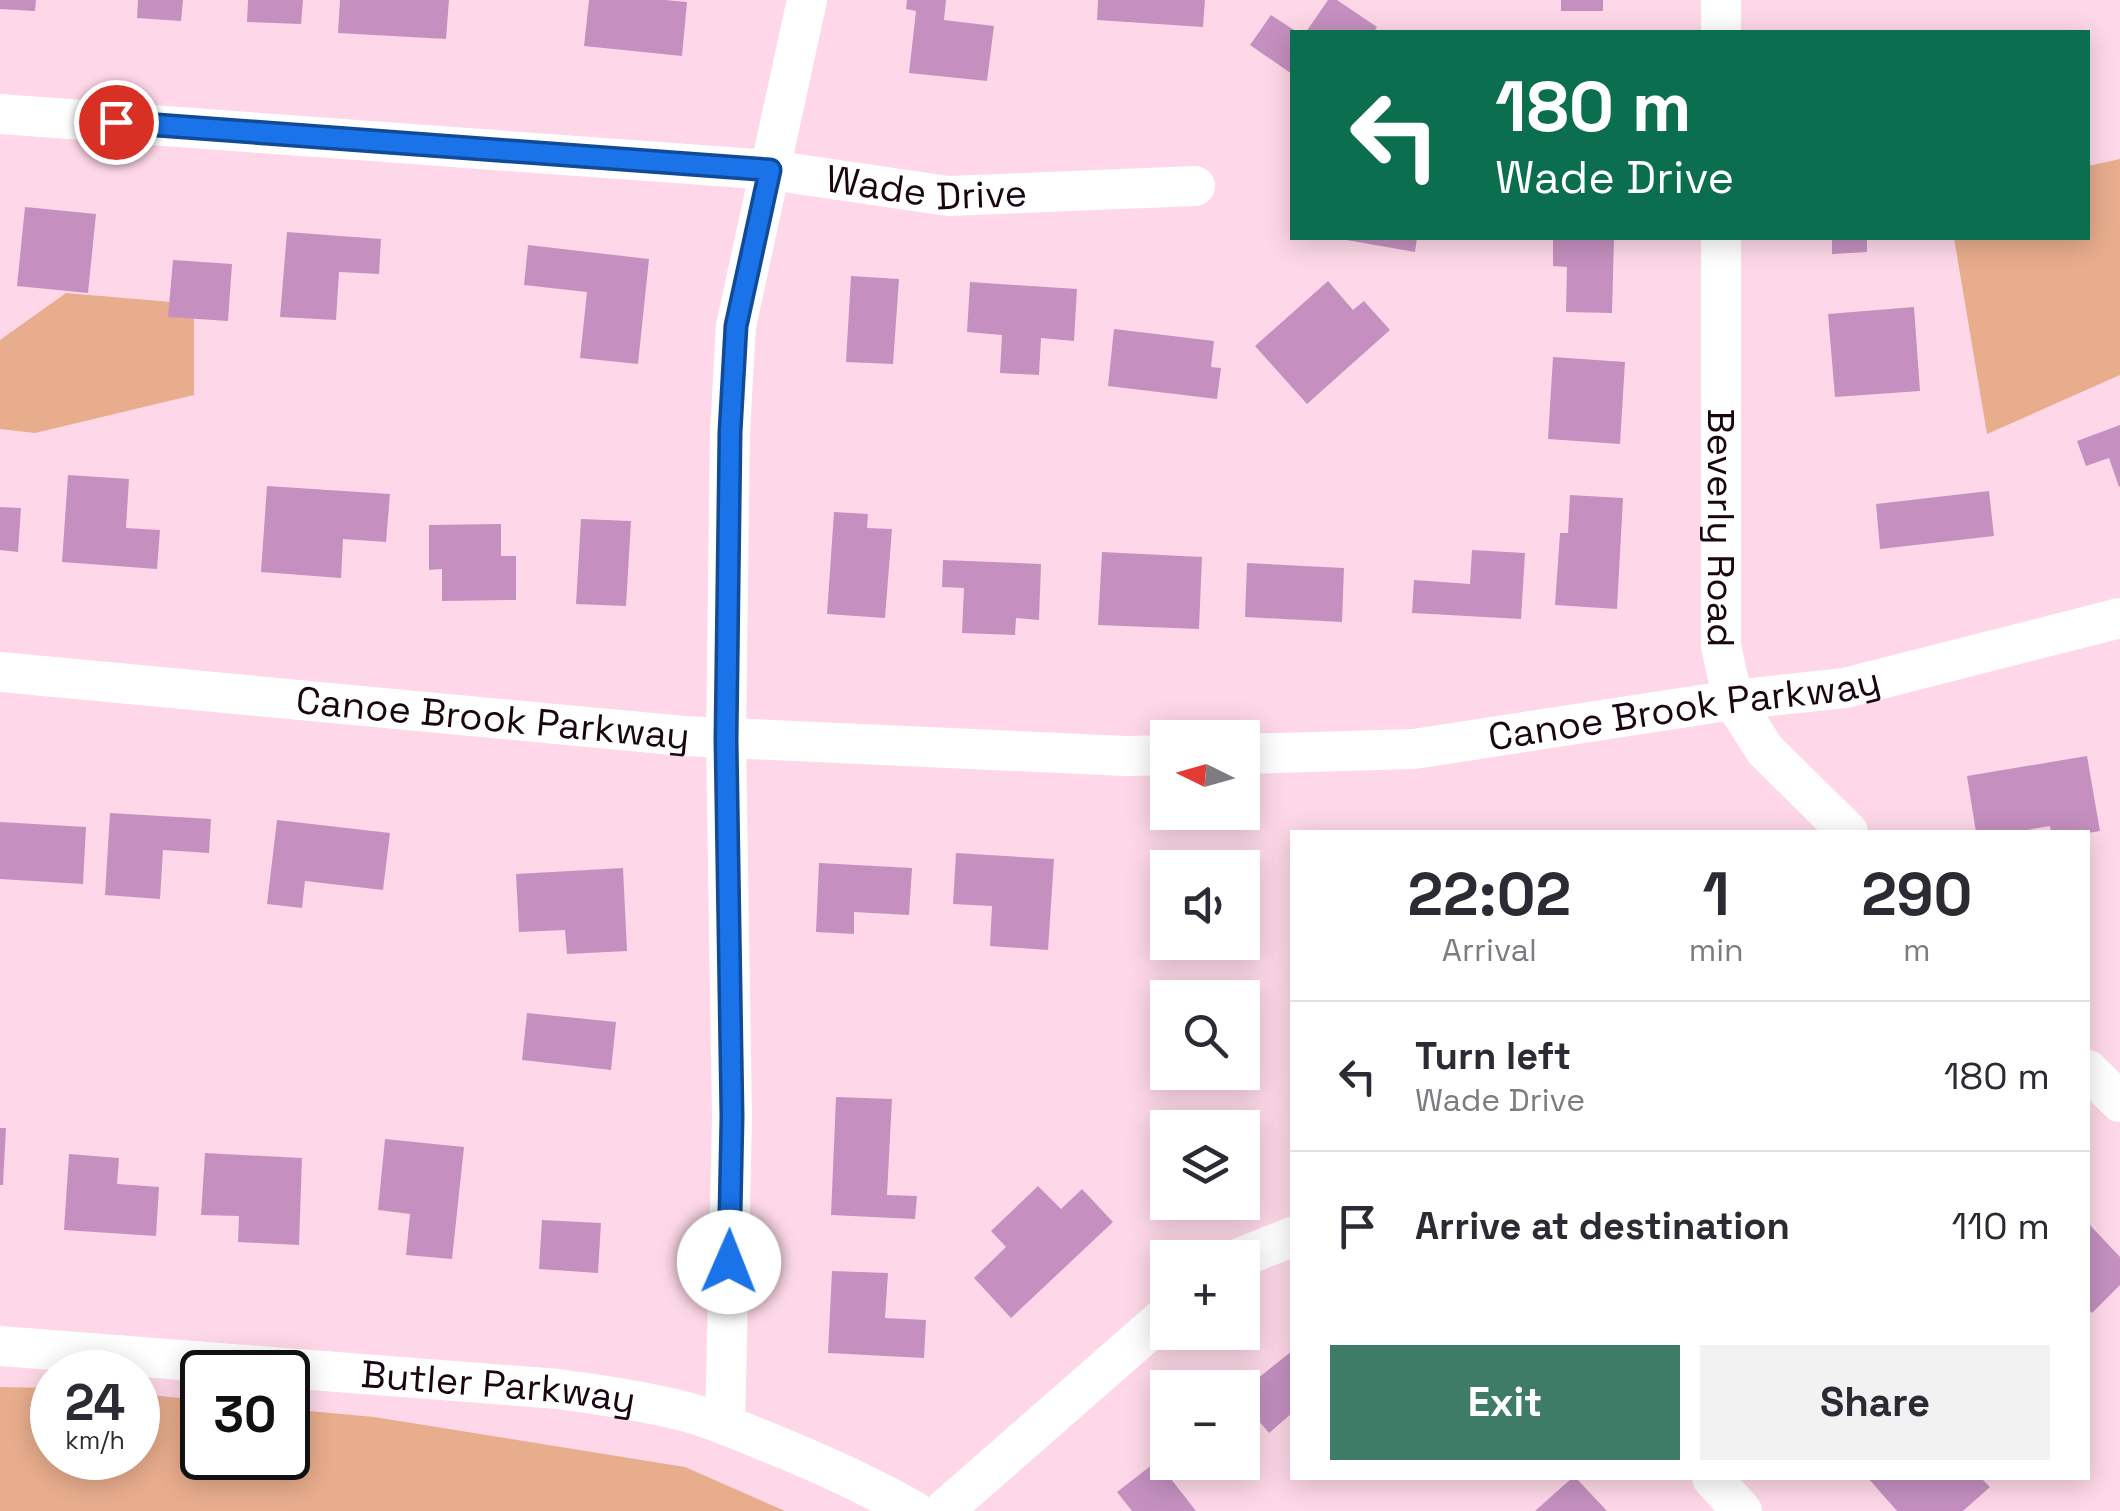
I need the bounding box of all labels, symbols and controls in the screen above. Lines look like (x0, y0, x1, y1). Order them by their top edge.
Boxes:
text: 180 m (1495, 62, 1692, 151)
icon: left (1330, 70, 1460, 200)
pin (74, 80, 159, 165)
icon: arrive (89, 95, 144, 150)
text: Wade Drive (1495, 149, 1734, 206)
street label: Wade Drive (823, 154, 1028, 220)
street label: Beverly Road (1697, 408, 1745, 648)
street label: Canoe Brook Parkway (1485, 656, 1885, 761)
street label: Canoe Brook Parkway (294, 676, 692, 760)
north arrow (1150, 720, 1260, 830)
map controls (1150, 720, 1260, 1480)
button: sound (1150, 850, 1260, 960)
text: 22:02 (1407, 856, 1571, 933)
text: 1 (1703, 856, 1730, 933)
text: 290 (1861, 856, 1973, 933)
text: Arrival (1442, 930, 1537, 970)
text: min (1689, 930, 1744, 970)
text: m (1903, 930, 1931, 970)
button: search (1150, 980, 1260, 1090)
text: Turn left (1415, 1032, 1571, 1080)
icon: left (1330, 1049, 1385, 1104)
text: 180 m (1944, 1052, 2050, 1100)
text: Wade Drive (1415, 1080, 1585, 1120)
button: layers (1150, 1110, 1260, 1220)
icon: arrive (1330, 1199, 1385, 1254)
text: Arrive at destination (1415, 1202, 1790, 1250)
text: 110 m (1951, 1202, 2050, 1250)
position arrow (677, 1210, 781, 1314)
button: + (1150, 1240, 1260, 1350)
button: Exit (1330, 1345, 1680, 1460)
button: Share (1700, 1345, 2050, 1460)
speed limit sign: 30 (180, 1350, 310, 1480)
street label: Butler Parkway (359, 1350, 639, 1424)
button: − (1150, 1370, 1260, 1480)
text: 24 (65, 1371, 125, 1435)
text: km/h (65, 1424, 125, 1456)

